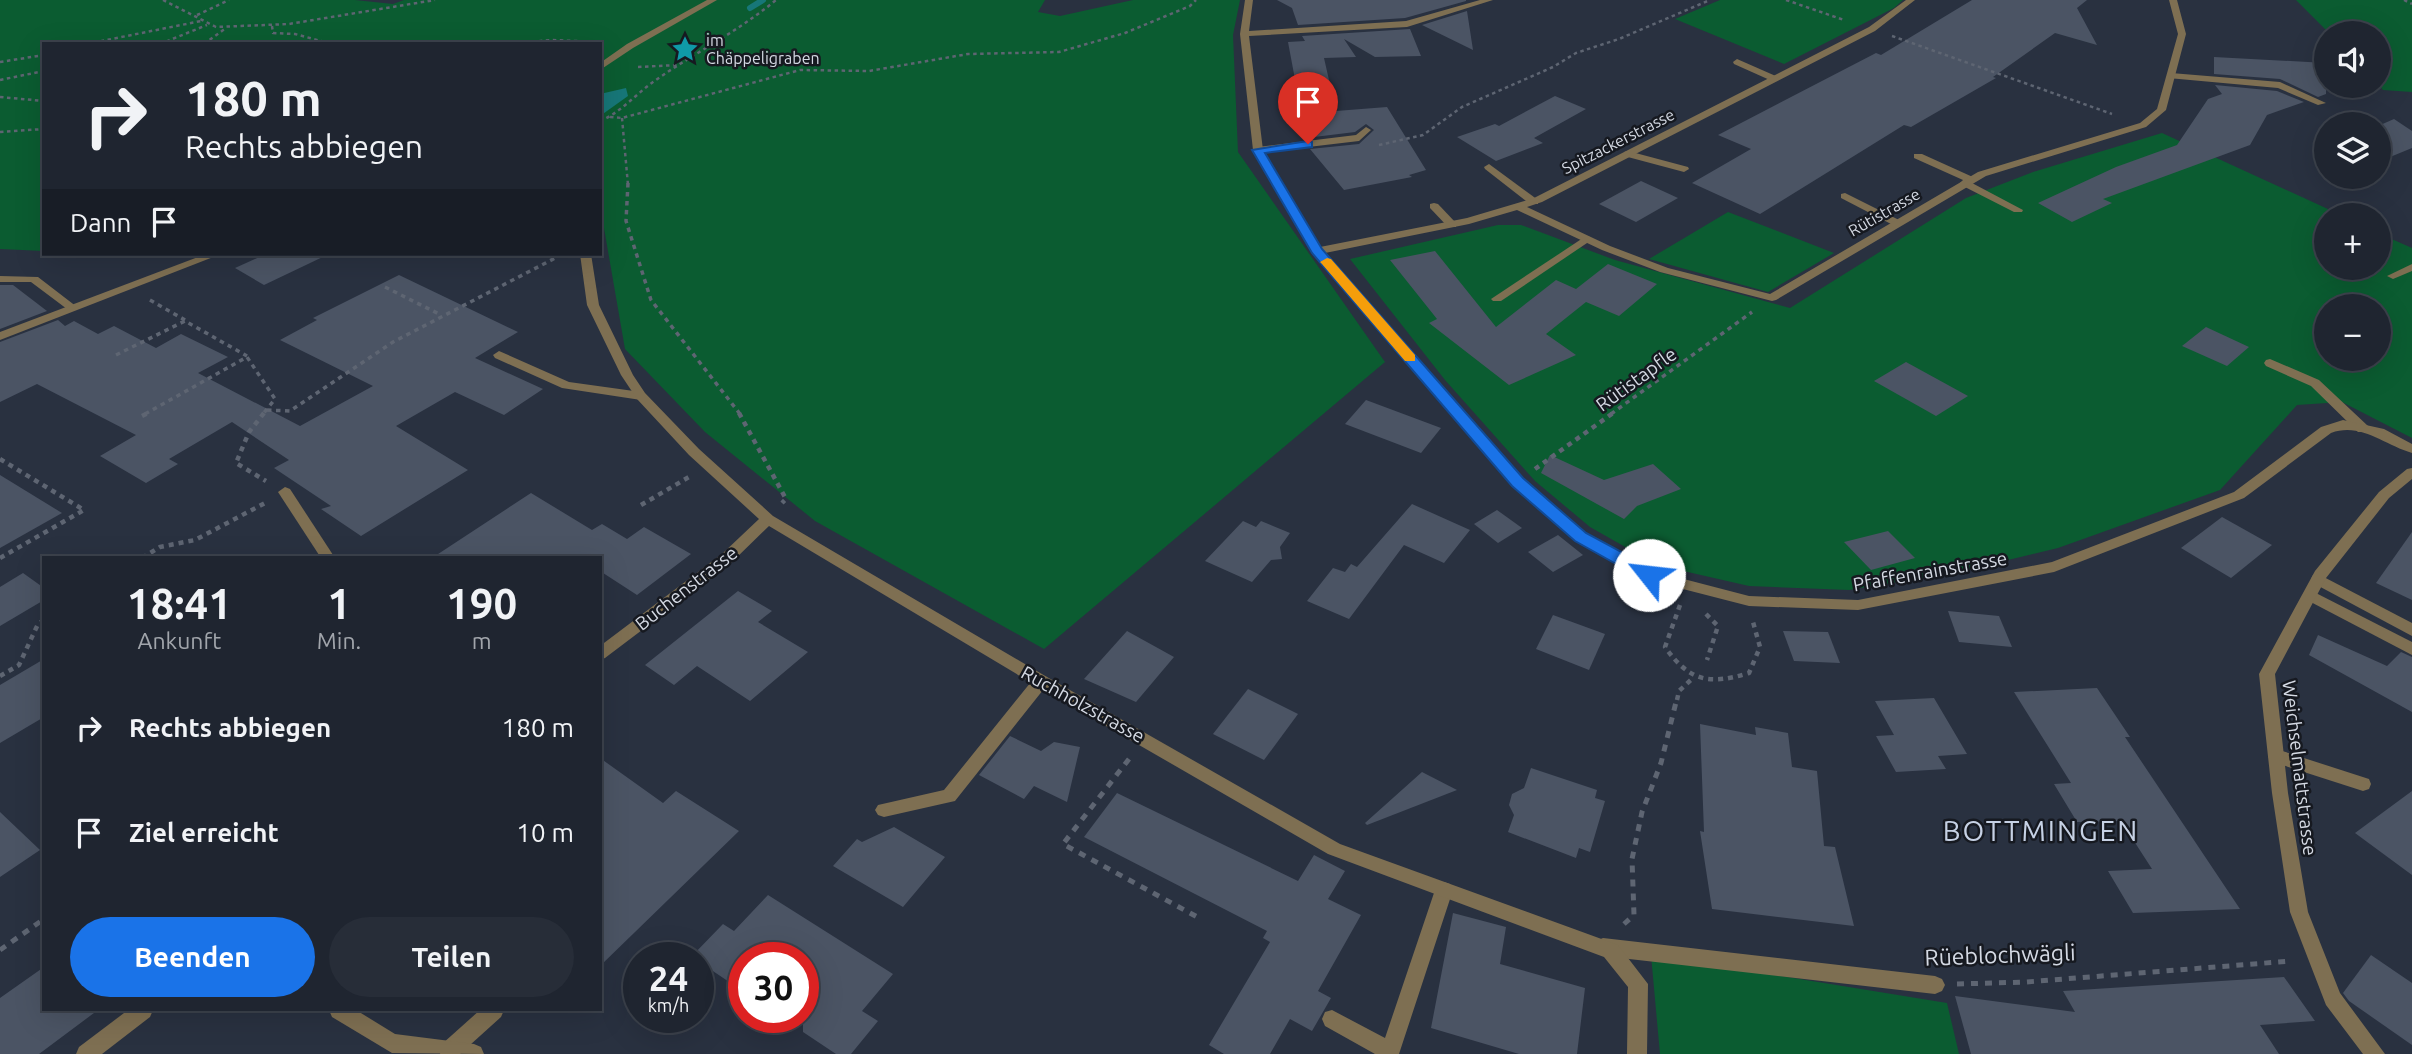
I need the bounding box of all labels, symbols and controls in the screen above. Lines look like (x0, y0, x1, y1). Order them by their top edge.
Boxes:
map controls (2314, 21, 2391, 371)
button: sound (2314, 21, 2391, 98)
place label: im Chäppeligraben (706, 31, 820, 67)
place icon: im Chäppeligraben (670, 34, 700, 64)
icon: right (70, 70, 161, 161)
text: 180 m (185, 70, 322, 125)
pin (1278, 72, 1338, 144)
icon: arrive (1289, 83, 1327, 121)
street label: Spitzackerstrasse (1559, 105, 1677, 177)
button: layers (2314, 112, 2391, 189)
text: Rechts abbiegen (185, 128, 423, 164)
street label: Rütistrasse (1845, 184, 1923, 240)
icon: arrive (145, 203, 183, 241)
button: + (2314, 203, 2391, 280)
text: Dann (70, 208, 131, 237)
button: − (2314, 294, 2391, 371)
street label: Rütistapfle (1591, 342, 1681, 416)
position arrow (1612, 538, 1686, 612)
street label: Buchenstrasse (631, 541, 741, 635)
street label: Pfaffenrainstrasse (1851, 547, 2009, 595)
text: 18:41 (127, 580, 232, 627)
text: 1 (327, 580, 351, 627)
text: 190 (446, 580, 517, 627)
text: Ankunft (138, 628, 221, 653)
text: Min. (317, 628, 361, 653)
text: m (472, 628, 492, 653)
street label: Ruchholzstrasse (1017, 661, 1149, 747)
street label: Weichselmattstrasse (2278, 679, 2322, 857)
icon: right (70, 709, 108, 747)
text: Rechts abbiegen (129, 713, 331, 742)
text: 180 m (502, 713, 574, 742)
icon: arrive (70, 814, 108, 852)
district label: BOTTMINGEN (1943, 815, 2139, 846)
text: Ziel erreicht (129, 818, 279, 847)
text: 10 m (516, 818, 574, 847)
button: Beenden (70, 917, 315, 997)
button: Teilen (329, 917, 574, 997)
street label: Rüeblochwägli (1924, 939, 2076, 970)
speed limit sign: 30 (728, 942, 819, 1033)
text: 24 (649, 958, 688, 998)
text: km/h (648, 995, 689, 1015)

